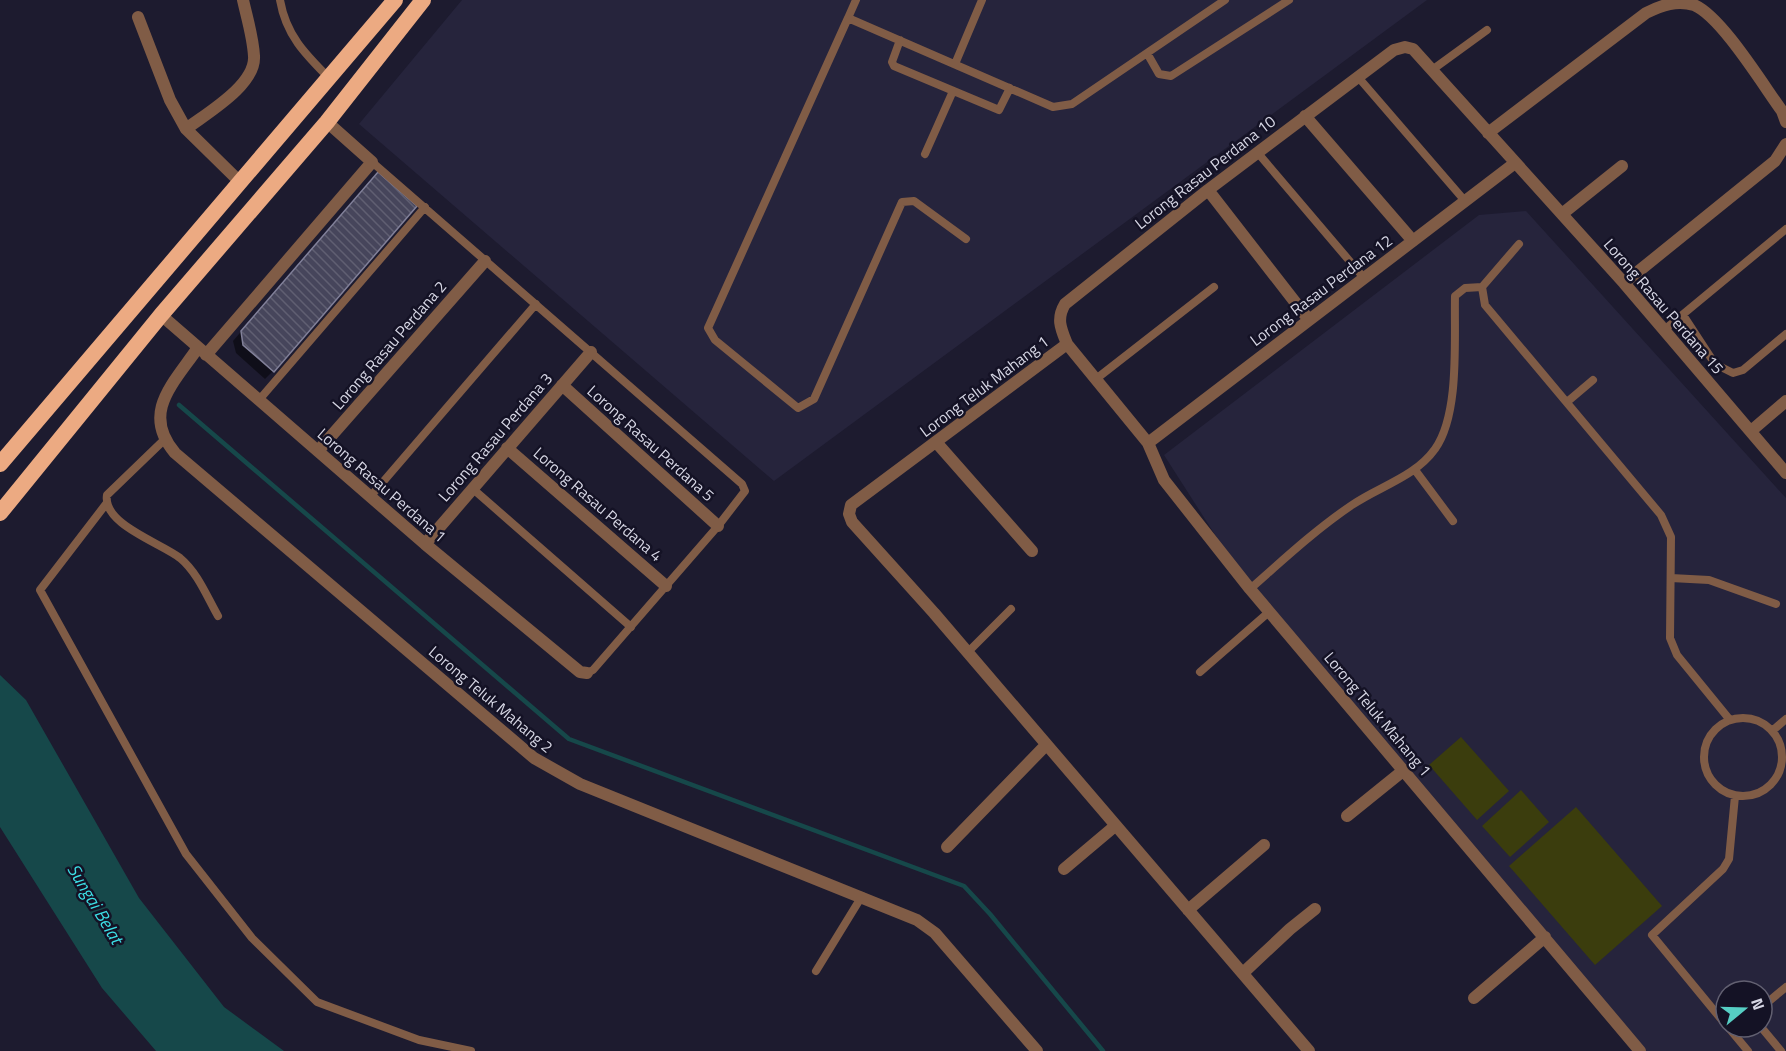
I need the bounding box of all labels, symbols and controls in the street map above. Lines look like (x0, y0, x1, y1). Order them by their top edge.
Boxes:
street label: Lorong Rasau Perdana 10 (1129, 109, 1281, 235)
street label: Lorong Rasau Perdana 12 (1245, 228, 1397, 352)
street label: Lorong Rasau Perdana 15 (1598, 233, 1730, 379)
street label: Lorong Rasau Perdana 2 (326, 275, 452, 415)
street label: Lorong Teluk Mahang 1 (914, 329, 1054, 443)
street label: Lorong Rasau Perdana 3 (432, 367, 558, 507)
street label: Lorong Rasau Perdana 5 (582, 379, 720, 507)
street label: Lorong Rasau Perdana 1 (312, 422, 452, 548)
street label: Lorong Rasau Perdana 4 (528, 441, 668, 567)
street label: Lorong Teluk Mahang 2 (424, 640, 558, 758)
street label: Lorong Teluk Mahang 1 (1319, 647, 1437, 781)
water label: Sungai Belat (61, 859, 131, 951)
north arrow (1714, 979, 1774, 1039)
text: N (1745, 995, 1771, 1013)

